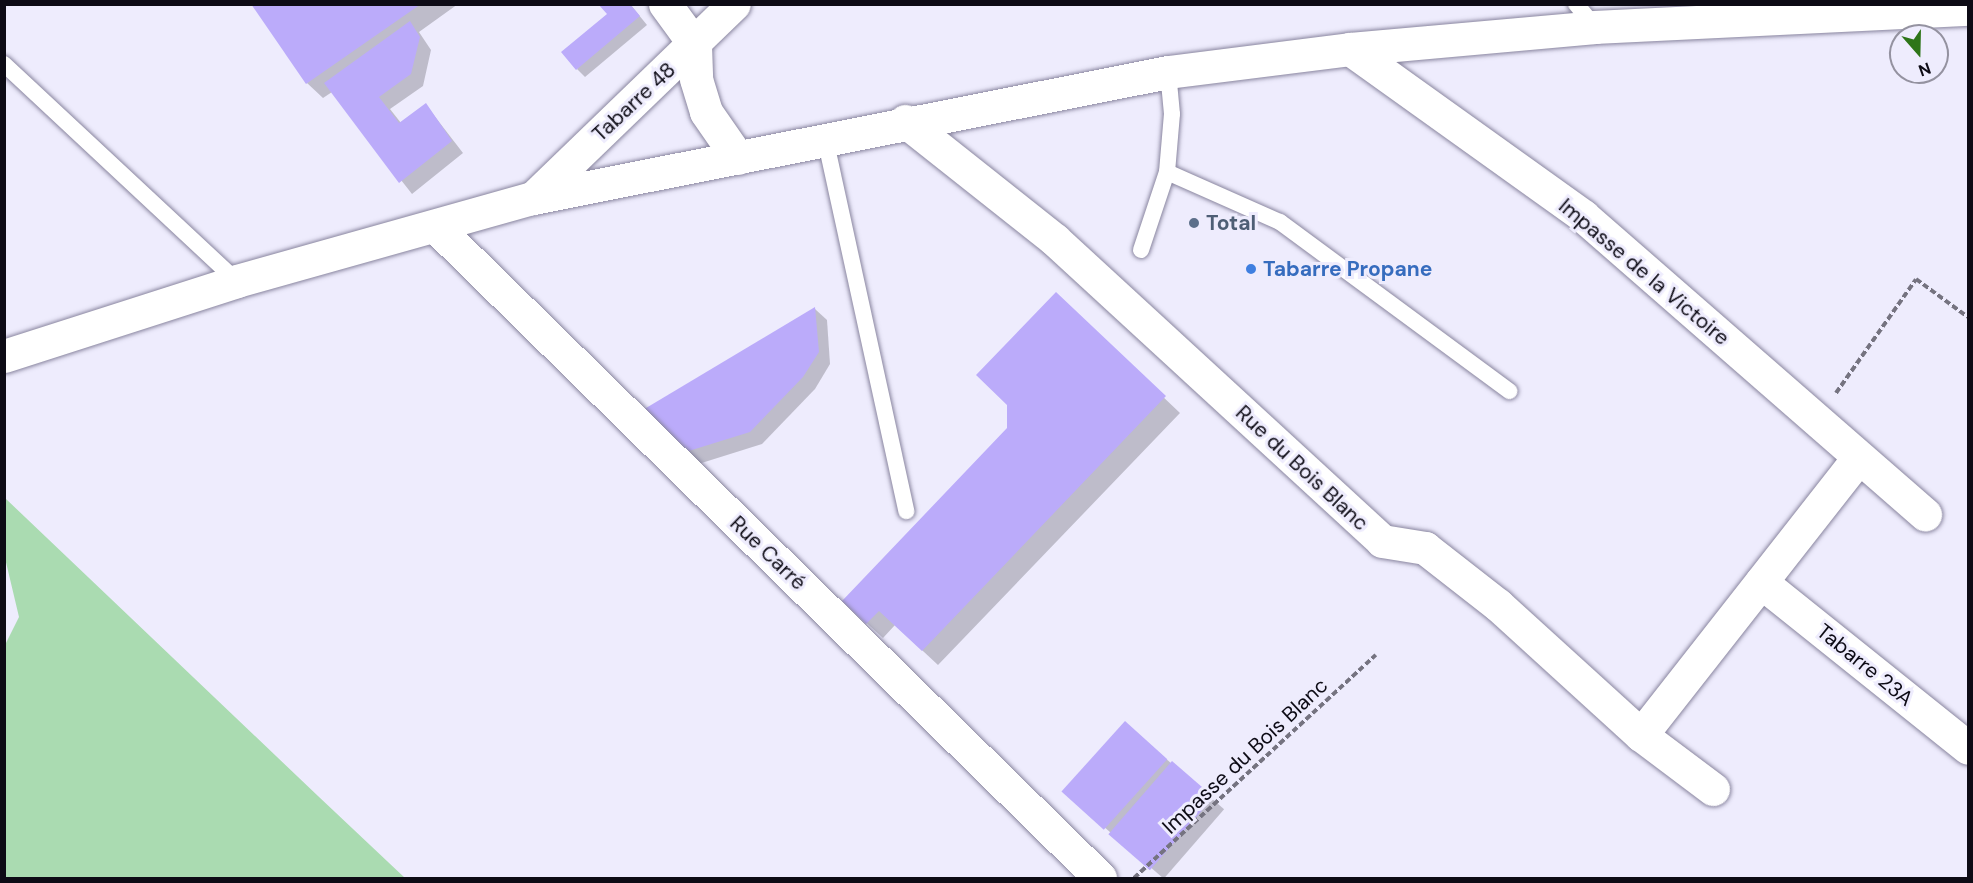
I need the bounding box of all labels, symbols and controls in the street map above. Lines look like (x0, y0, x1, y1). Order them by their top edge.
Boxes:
north arrow (1889, 24, 1949, 84)
street label: Tabarre 48 (587, 57, 681, 147)
text: N (1916, 58, 1934, 81)
street label: Impasse de la Victoire (1554, 193, 1734, 351)
place label: Total (1206, 210, 1256, 236)
marker: Total (1187, 216, 1201, 230)
place label: Tabarre Propane (1263, 256, 1432, 282)
marker: Tabarre Propane (1244, 262, 1258, 276)
street label: Rue du Bois Blanc (1231, 400, 1373, 536)
street label: Rue Carré (725, 511, 811, 595)
street label: Tabarre 23A (1812, 619, 1918, 711)
street label: Impasse du Bois Blanc (1157, 673, 1333, 839)

